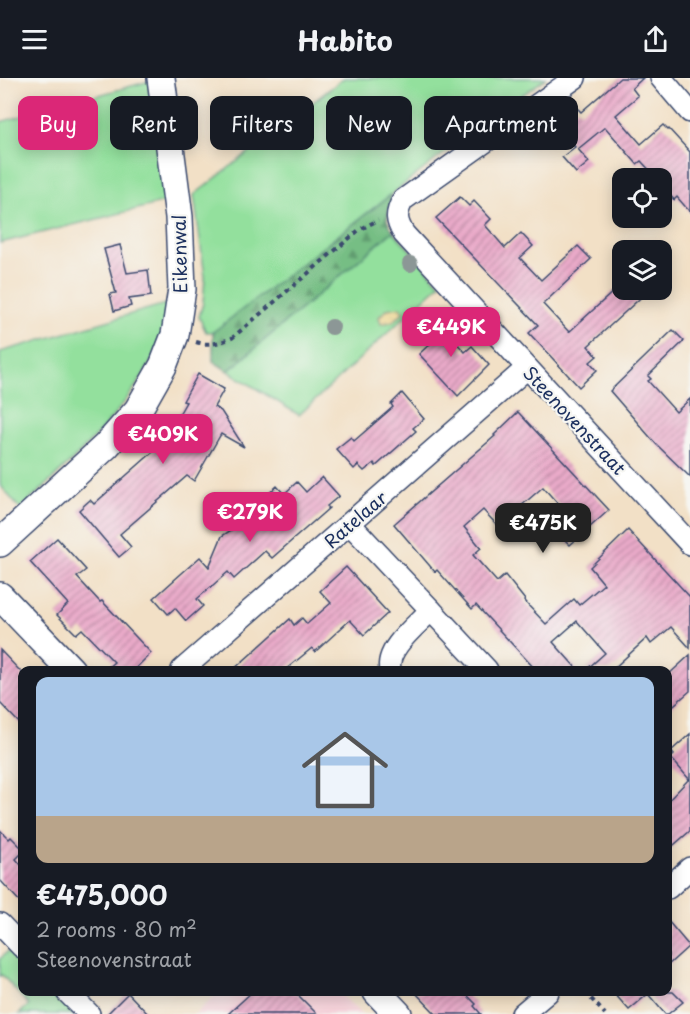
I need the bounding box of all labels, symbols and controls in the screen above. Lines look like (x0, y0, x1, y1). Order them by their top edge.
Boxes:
text: Habito (297, 19, 393, 60)
icon: menu (18, 23, 51, 56)
icon: share (639, 23, 672, 56)
chip: Buy (18, 96, 98, 150)
chip: Rent (110, 96, 198, 150)
chip: Filters (210, 96, 314, 150)
chip: New (326, 96, 412, 150)
chip: Apartment (424, 96, 578, 150)
map controls (612, 168, 672, 300)
button: locate (612, 168, 672, 228)
street label: Eikenwal (165, 214, 193, 294)
button: layers (612, 240, 672, 300)
pin: €449K (409, 307, 493, 358)
text: €449K (416, 311, 486, 341)
street label: Steenovenstraat (517, 360, 633, 480)
pin: €409K (121, 414, 205, 465)
text: €409K (128, 418, 198, 448)
street label: Ratelaar (318, 484, 393, 554)
pin: €279K (208, 492, 292, 543)
text: €279K (217, 496, 283, 526)
pin: €475K (501, 503, 585, 554)
text: €475K (509, 507, 577, 537)
icon: home (291, 716, 399, 824)
text: €475,000 (36, 875, 167, 914)
text: 2 rooms · 80 m² (36, 914, 197, 944)
text: Steenovenstraat (36, 944, 192, 974)

